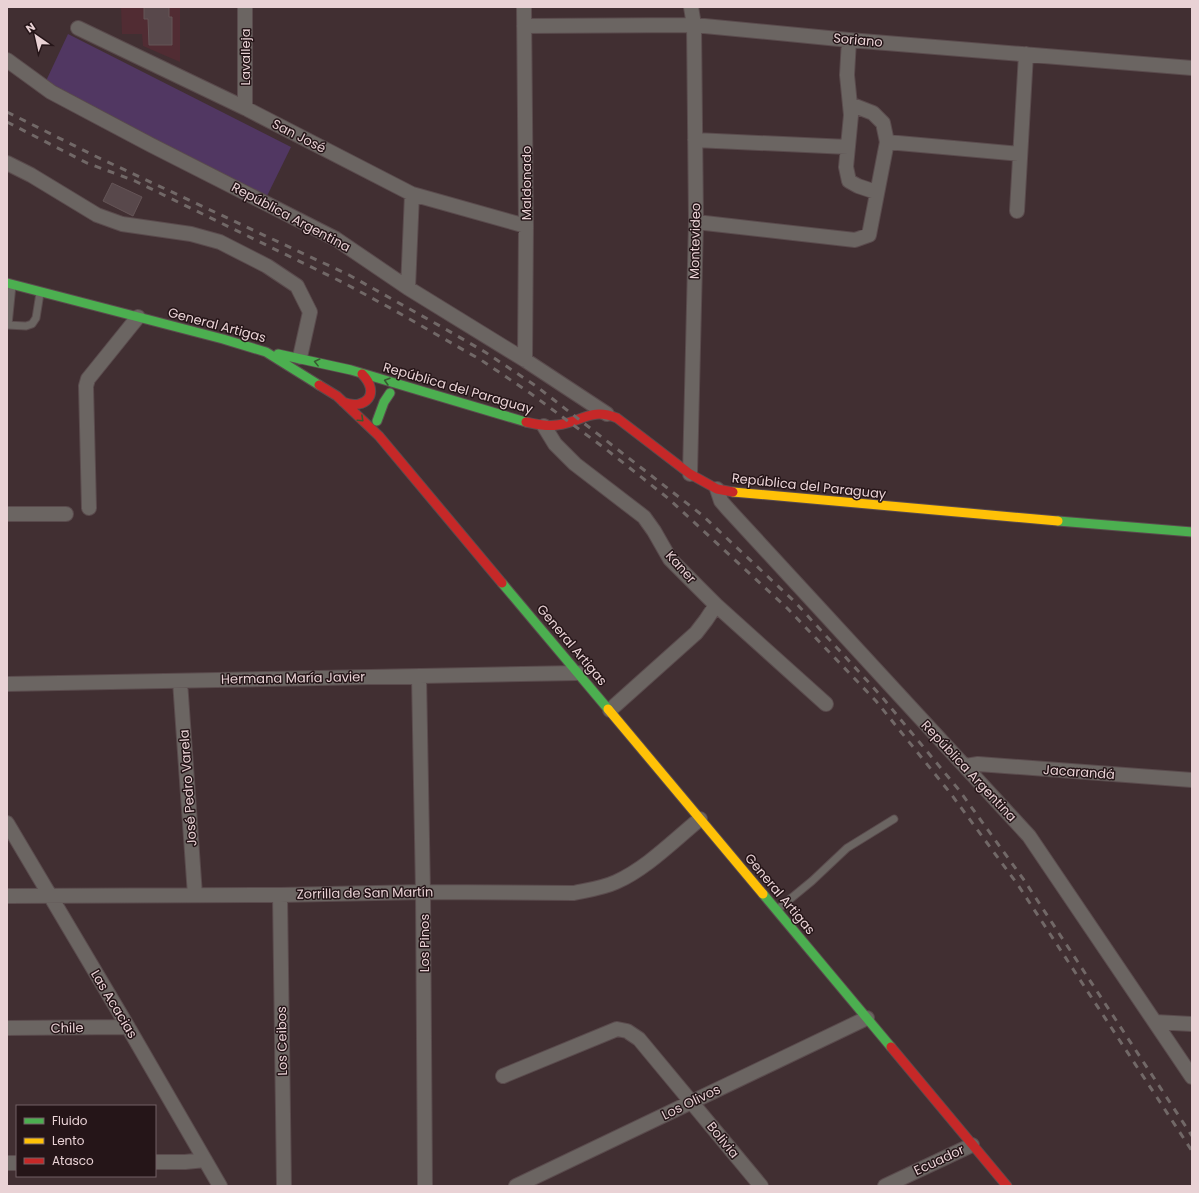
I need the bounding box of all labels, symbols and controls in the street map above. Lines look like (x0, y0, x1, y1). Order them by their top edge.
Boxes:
north arrow (16, 16, 56, 56)
text: N (23, 19, 38, 37)
street label: Soriano (833, 28, 883, 52)
street label: Lavalleja (236, 29, 255, 85)
street label: San José (269, 114, 329, 158)
street label: Maldonado (517, 146, 536, 220)
street label: República Argentina (228, 178, 354, 256)
street label: Montevideo (685, 203, 705, 279)
street label: General Artigas (166, 303, 268, 347)
street label: República del Paraguay (381, 357, 536, 419)
one-way arrow (313, 358, 320, 366)
one-way arrow (384, 377, 391, 386)
one-way arrow (356, 414, 364, 422)
street label: República del Paraguay (731, 468, 888, 504)
street label: Kaner (661, 547, 701, 588)
street label: General Artigas (532, 600, 612, 690)
street label: Hermana María Javier (221, 667, 365, 689)
street label: República Argentina (917, 716, 1021, 826)
street label: José Pedro Varela (174, 729, 202, 847)
street label: Jacarandá (1042, 760, 1116, 784)
street label: General Artigas (740, 849, 820, 939)
street label: Zorrilla de San Martín (297, 882, 433, 904)
street label: Los Pinos (415, 914, 434, 972)
street label: Las Acacias (86, 966, 142, 1042)
street label: Los Ceibos (272, 1006, 292, 1076)
street label: Chile (50, 1018, 84, 1038)
street label: Los Olivos (658, 1080, 724, 1124)
legend (16, 1105, 156, 1177)
text: Fluido (52, 1112, 88, 1129)
street label: Bolivia (702, 1118, 744, 1162)
text: Lento (52, 1132, 85, 1149)
street label: Ecuador (911, 1140, 967, 1180)
text: Atasco (52, 1152, 94, 1169)

